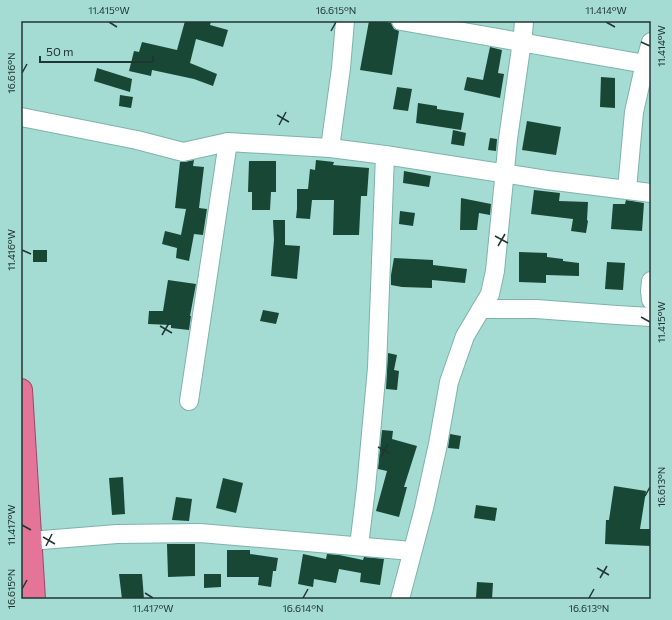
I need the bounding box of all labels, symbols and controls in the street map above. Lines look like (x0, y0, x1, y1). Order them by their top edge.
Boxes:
text: 11.415°W (88, 4, 130, 16)
text: 16.615°N (316, 4, 356, 16)
text: 11.414°W (585, 4, 627, 16)
text: 11.414°W (655, 25, 667, 67)
scale bar (40, 38, 153, 64)
text: 50 m (46, 44, 74, 58)
text: 16.616°N (5, 52, 17, 94)
text: 11.416°W (5, 229, 17, 271)
text: 11.415°W (655, 301, 667, 343)
text: 16.613°N (655, 467, 667, 507)
text: 11.417°W (5, 504, 17, 546)
text: 16.615°N (5, 569, 17, 609)
text: 11.417°W (132, 602, 174, 614)
text: 16.614°N (283, 602, 323, 614)
text: 16.613°N (569, 602, 609, 614)

